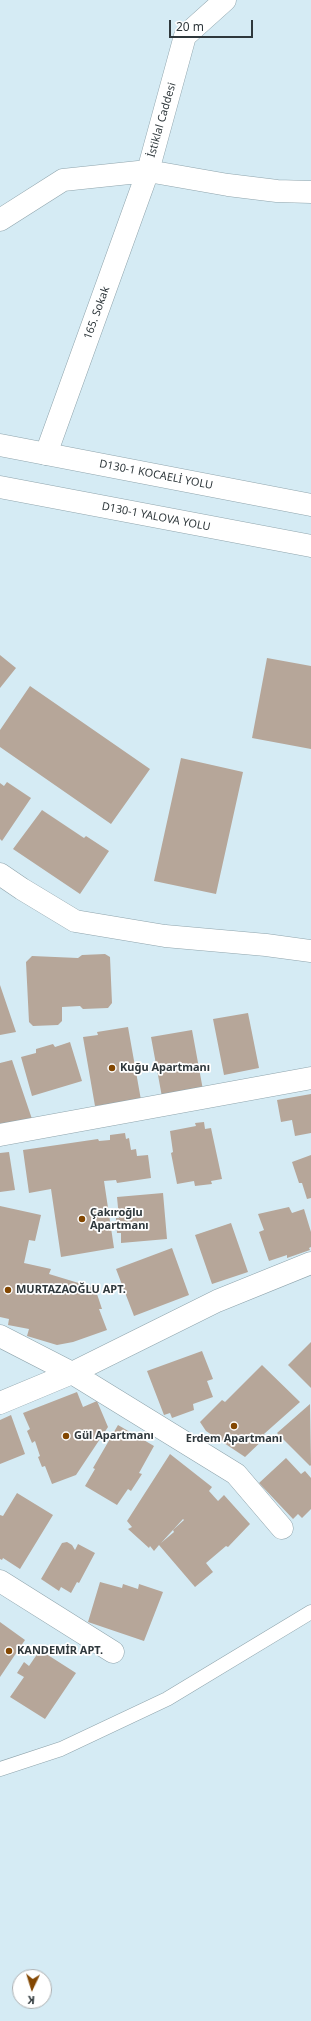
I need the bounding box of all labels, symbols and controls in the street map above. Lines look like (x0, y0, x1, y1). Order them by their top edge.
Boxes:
scale bar (171, 12, 255, 38)
text: 20 m (176, 18, 204, 35)
street label: İstiklal Caddesi (145, 81, 179, 159)
street label: 165. Sokak (81, 285, 113, 341)
street label: D130-1 KOCAELİ YOLU (98, 457, 214, 493)
street label: D130-1 YALOVA YOLU (100, 500, 212, 534)
place label: Kuğu Apartmanı (120, 1061, 210, 1075)
marker: Kuğu Apartmanı (107, 1063, 117, 1073)
place label: Çakıroğlu Apartmanı (90, 1206, 149, 1232)
marker: Çakıroğlu Apartmanı (77, 1214, 87, 1224)
place label: MURTAZAOĞLU APT. (16, 1283, 126, 1297)
marker: MURTAZAOĞLU APT. (3, 1285, 13, 1295)
marker: Erdem Apartmanı (229, 1421, 239, 1431)
place label: Gül Apartmanı (74, 1429, 154, 1443)
marker: Gül Apartmanı (61, 1431, 71, 1441)
place label: Erdem Apartmanı (186, 1432, 282, 1446)
place label: KANDEMİR APT. (17, 1644, 103, 1658)
marker: KANDEMİR APT. (4, 1646, 14, 1656)
north arrow (12, 1969, 52, 2009)
text: K (27, 1993, 35, 2008)

